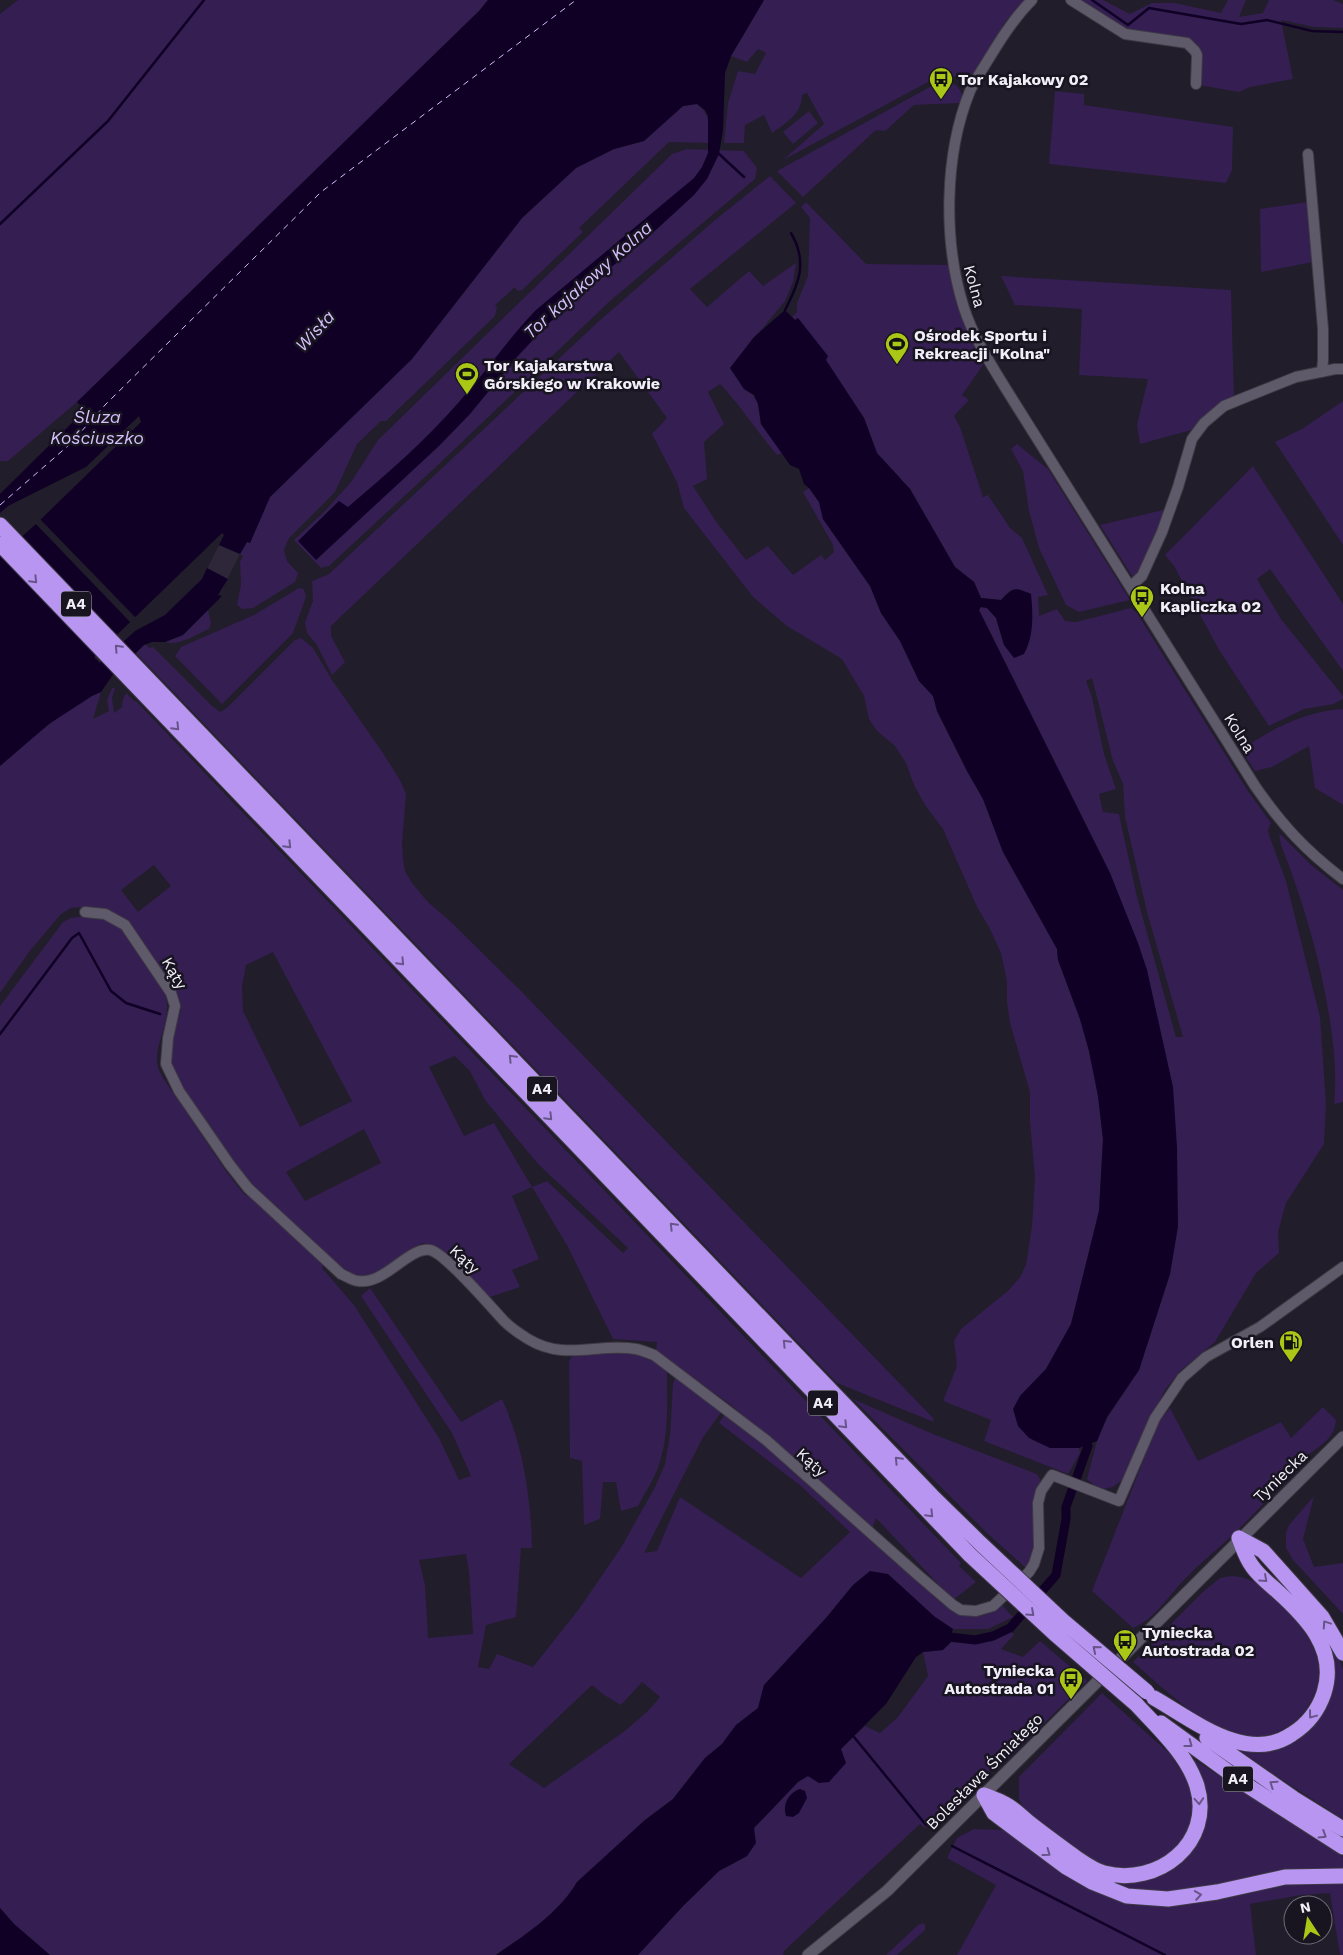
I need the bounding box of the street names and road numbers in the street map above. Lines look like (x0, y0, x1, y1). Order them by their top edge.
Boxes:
street label: Kolna (960, 263, 989, 309)
road number: A4 (61, 592, 91, 616)
street label: Kolna (1220, 710, 1259, 757)
street label: Kąty (158, 954, 192, 993)
road number: A4 (527, 1076, 557, 1102)
street label: Kąty (446, 1241, 484, 1278)
road number: A4 (808, 1390, 838, 1416)
street label: Kąty (793, 1444, 831, 1481)
street label: Tyniecka (1250, 1446, 1311, 1506)
street label: Bolesława Śmiałego (922, 1709, 1047, 1834)
road number: A4 (1223, 1766, 1253, 1792)

